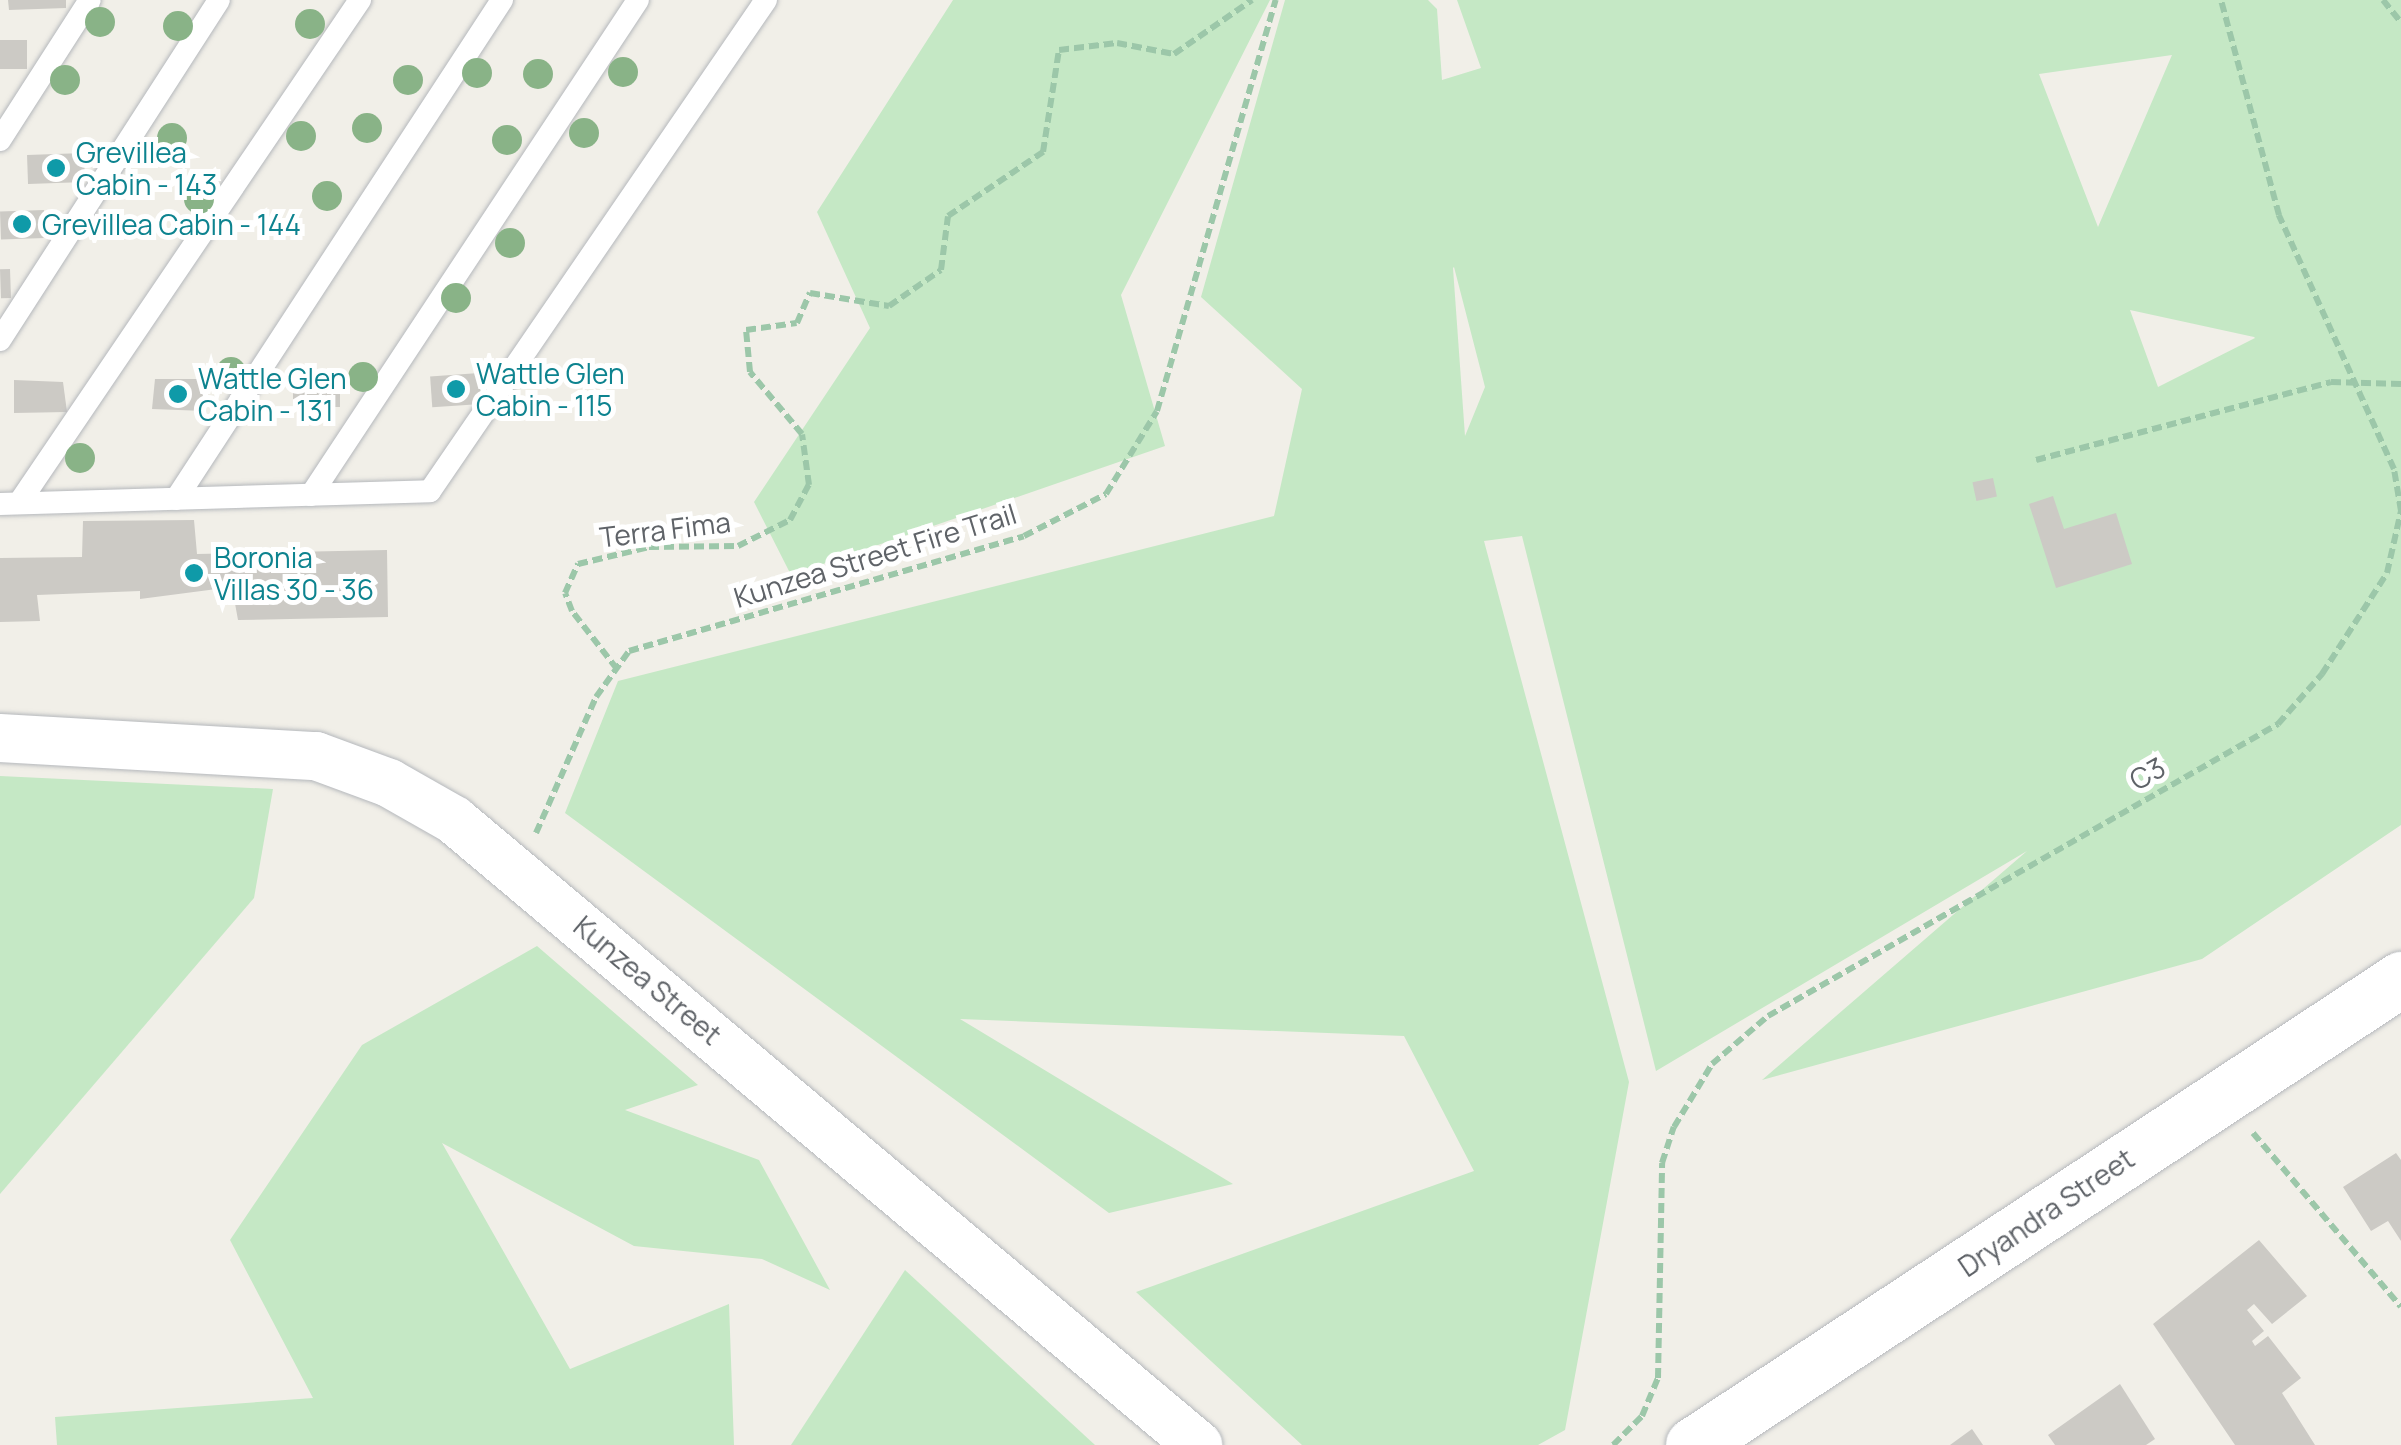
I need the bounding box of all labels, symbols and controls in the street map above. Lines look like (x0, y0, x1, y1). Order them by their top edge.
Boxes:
place label: Grevillea Cabin - 143 (76, 135, 217, 201)
marker: Grevillea Cabin - 143 (45, 157, 67, 179)
place label: Grevillea Cabin - 144 (42, 207, 301, 241)
marker: Grevillea Cabin - 144 (11, 213, 33, 235)
place label: Wattle Glen Cabin - 115 (476, 356, 625, 422)
place label: Wattle Glen Cabin - 131 (198, 361, 347, 427)
marker: Wattle Glen Cabin - 115 (445, 378, 467, 400)
marker: Wattle Glen Cabin - 131 (167, 383, 189, 405)
street label: Kunzea Street Fire Trail (730, 496, 1020, 614)
street label: Terra Fima (598, 504, 732, 554)
place label: Boronia Villas 30 - 36 (214, 540, 374, 606)
marker: Boronia Villas 30 - 36 (183, 562, 205, 584)
street label: C3 (2123, 750, 2171, 796)
street label: Kunzea Street (567, 909, 729, 1051)
street label: Dryandra Street (1952, 1141, 2140, 1283)

